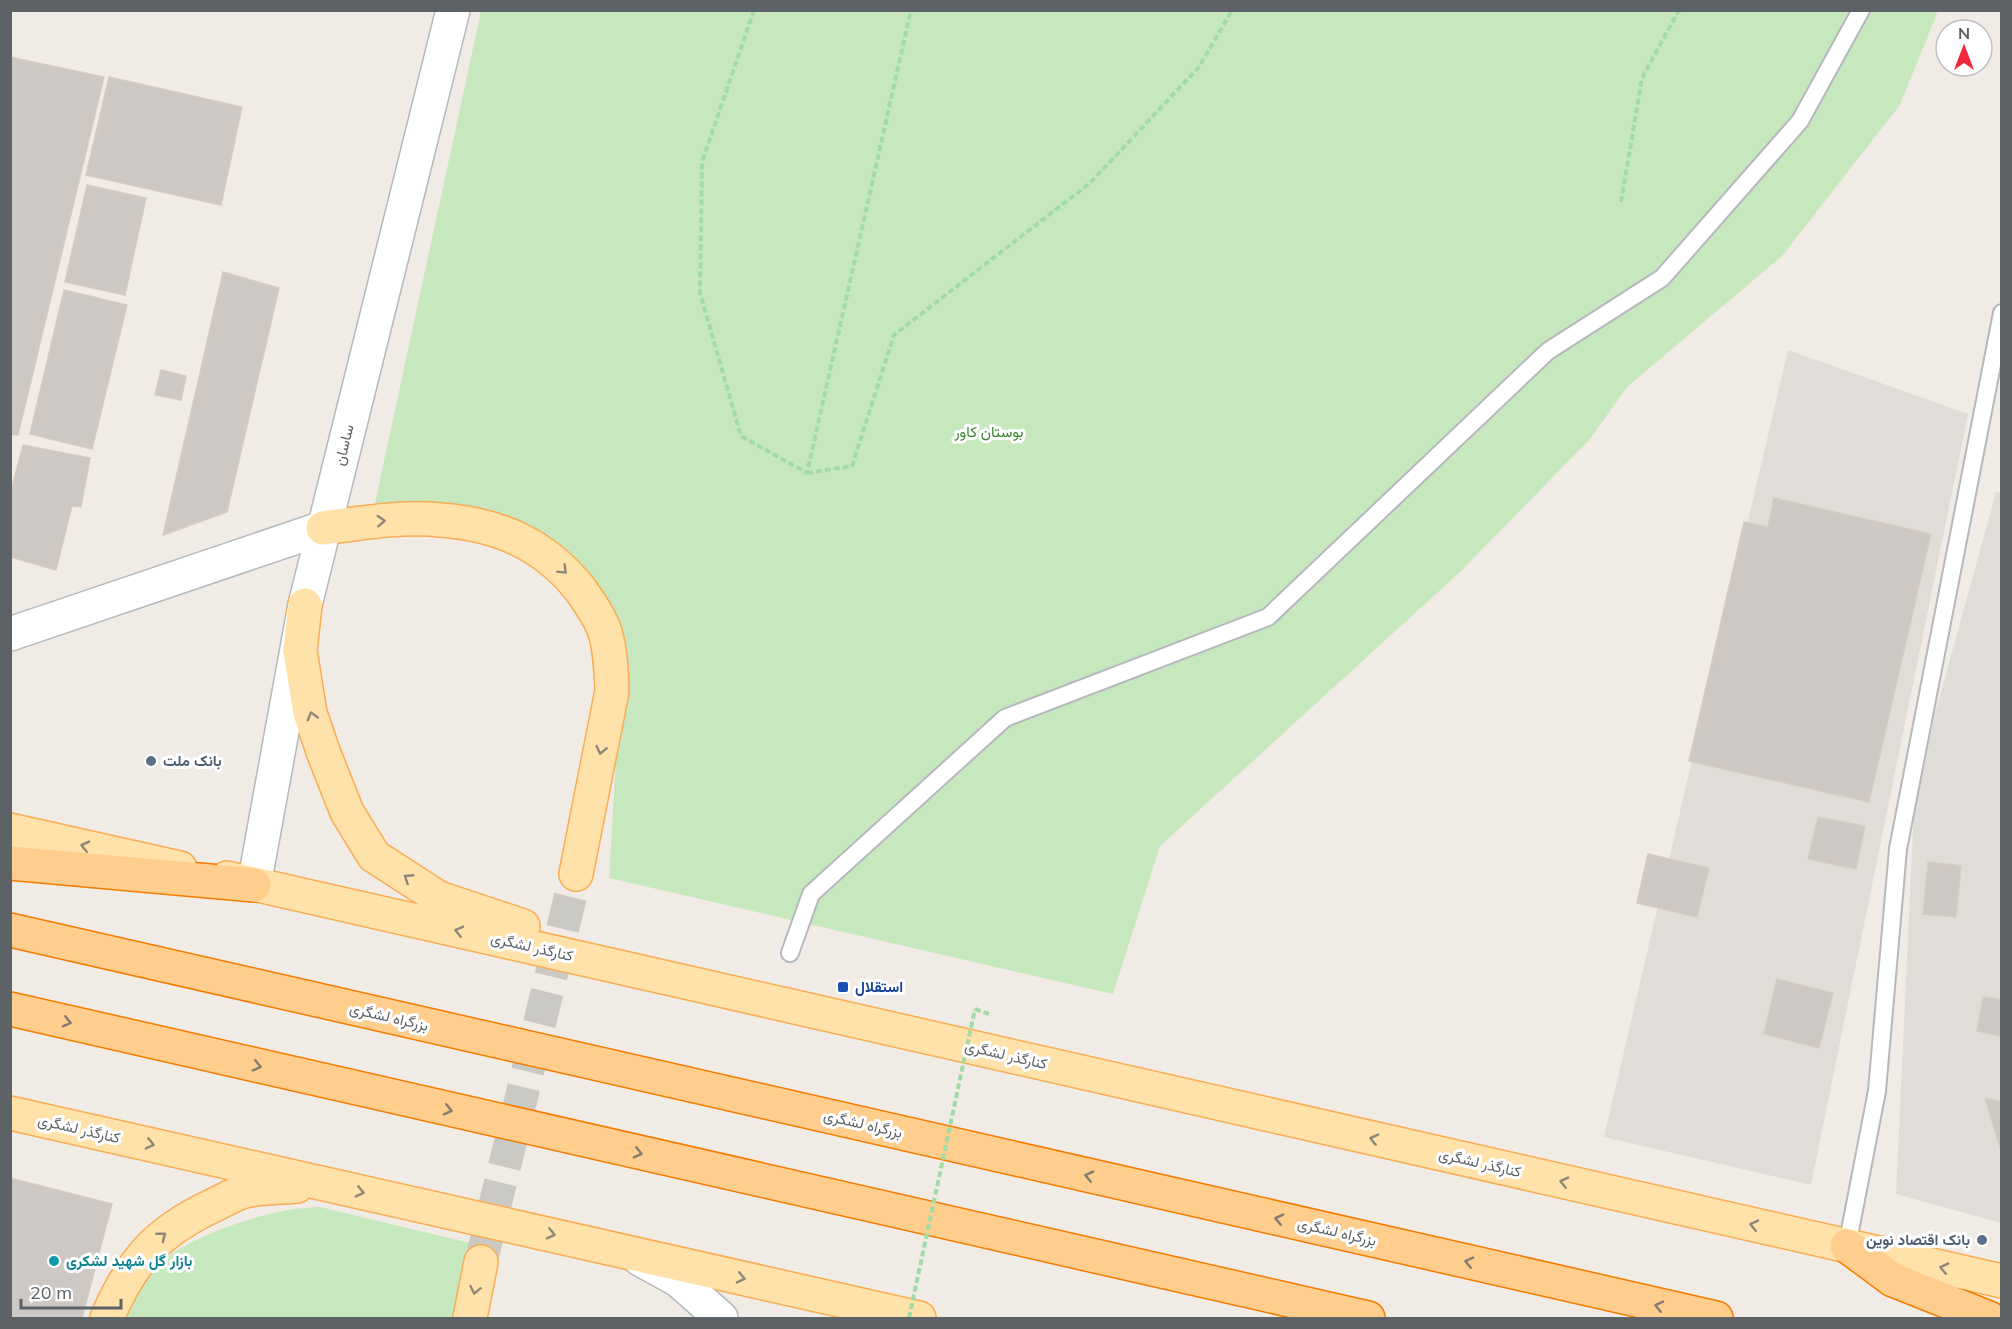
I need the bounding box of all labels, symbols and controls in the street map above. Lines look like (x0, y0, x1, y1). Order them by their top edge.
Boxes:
north arrow (1934, 18, 1994, 78)
text: N (1958, 23, 1970, 43)
street label: ساسان (329, 422, 358, 467)
park label: بوستان کاور (953, 422, 1024, 441)
one-way arrow (376, 514, 385, 527)
one-way arrow (556, 563, 566, 574)
one-way arrow (306, 711, 319, 721)
one-way arrow (595, 745, 608, 755)
place label: بانک ملت (163, 751, 222, 770)
marker: بانک ملت (144, 754, 158, 768)
one-way arrow (80, 841, 90, 854)
one-way arrow (404, 874, 415, 885)
one-way arrow (454, 925, 464, 938)
street label: کنارگذر لشگری (489, 928, 576, 966)
place label: استقلال (855, 977, 903, 996)
marker: استقلال (836, 980, 850, 994)
street label: بزرگراه لشگری (347, 998, 431, 1036)
one-way arrow (62, 1015, 72, 1028)
street label: کنارگذر لشگری (963, 1036, 1050, 1074)
one-way arrow (252, 1059, 262, 1072)
one-way arrow (442, 1102, 452, 1115)
street label: بزرگراه لشگری (821, 1105, 905, 1143)
street label: کنارگذر لشگری (36, 1110, 123, 1148)
one-way arrow (1369, 1133, 1379, 1146)
one-way arrow (144, 1137, 154, 1150)
street label: کنارگذر لشگری (1437, 1144, 1524, 1182)
one-way arrow (632, 1146, 642, 1159)
one-way arrow (1084, 1170, 1094, 1183)
one-way arrow (1559, 1176, 1569, 1189)
one-way arrow (355, 1184, 365, 1197)
one-way arrow (1274, 1213, 1284, 1226)
street label: بزرگراه لشگری (1295, 1213, 1379, 1251)
one-way arrow (1750, 1219, 1760, 1232)
one-way arrow (545, 1227, 555, 1240)
place label: بانک اقتصاد نوین (1866, 1230, 1970, 1249)
one-way arrow (155, 1233, 166, 1244)
marker: بانک اقتصاد نوین (1975, 1233, 1989, 1247)
place label: بازار گل شهید لشکری (66, 1251, 192, 1270)
marker: بازار گل شهید لشکری (47, 1254, 61, 1268)
one-way arrow (1464, 1257, 1474, 1270)
one-way arrow (1940, 1262, 1950, 1275)
one-way arrow (736, 1270, 746, 1283)
scale bar (21, 1272, 122, 1310)
text: 20 m (30, 1281, 72, 1304)
one-way arrow (470, 1285, 483, 1295)
one-way arrow (1655, 1300, 1665, 1313)

